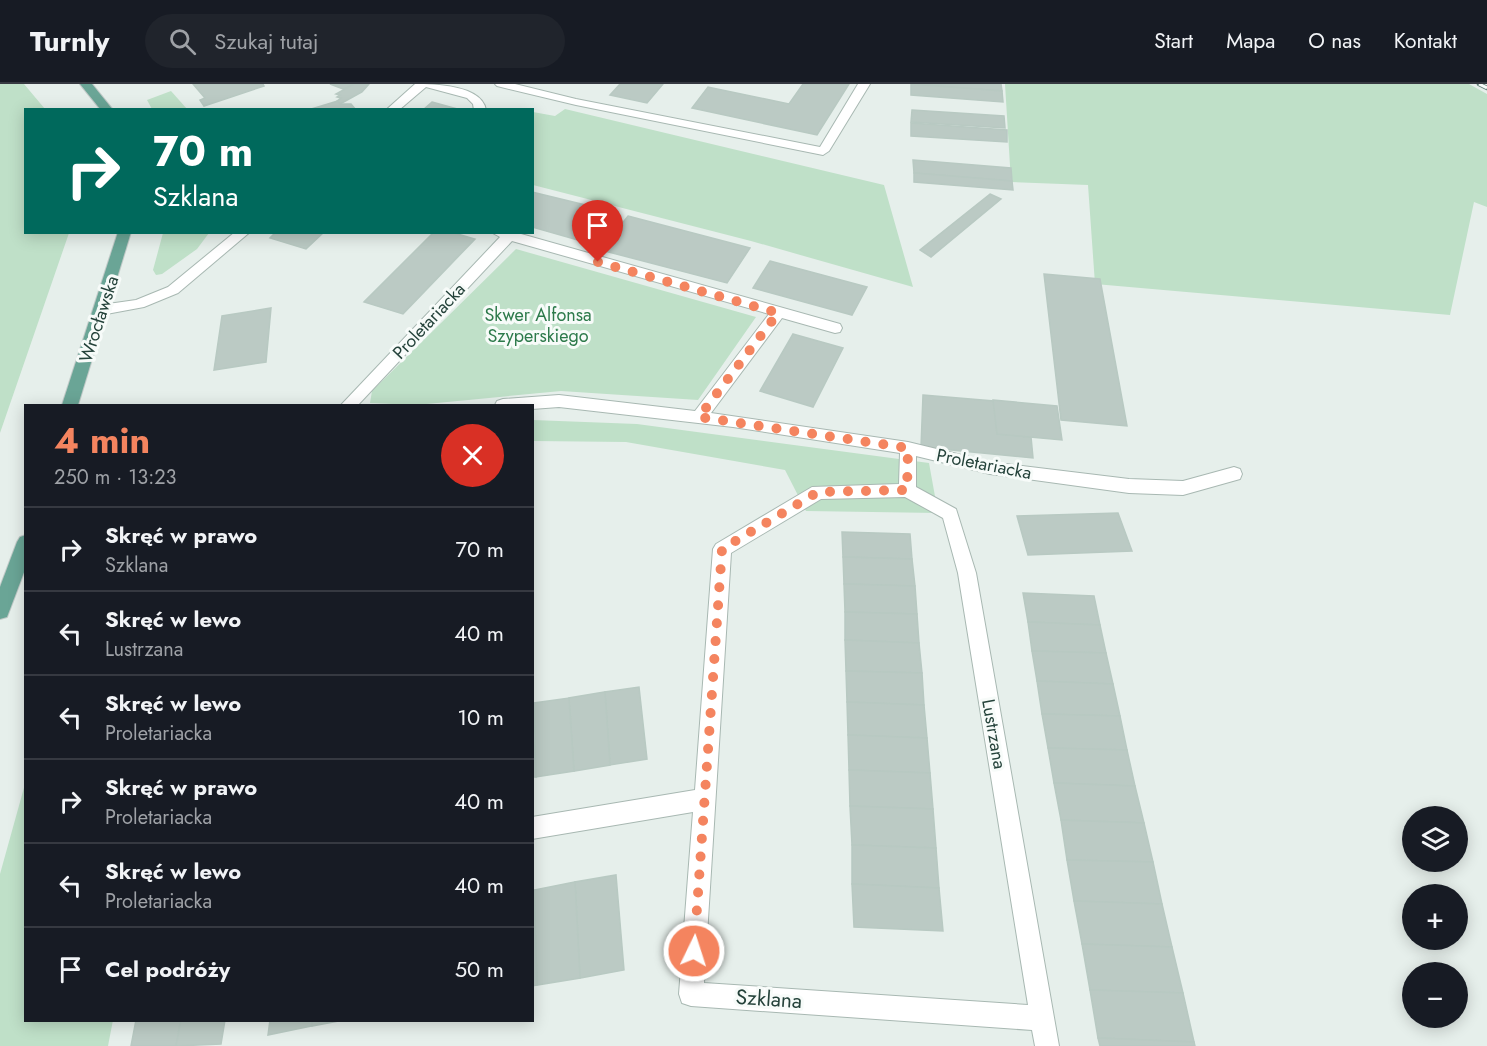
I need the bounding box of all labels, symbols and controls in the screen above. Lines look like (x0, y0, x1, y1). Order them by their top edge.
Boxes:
search box (145, 14, 565, 68)
text: Turnly (30, 21, 109, 62)
icon: search (166, 25, 199, 58)
text: Szukaj tutaj (214, 25, 318, 57)
text: Start (1154, 26, 1193, 56)
text: Mapa (1226, 26, 1275, 56)
text: O nas (1308, 26, 1361, 56)
text: Kontakt (1394, 26, 1457, 56)
text: 70 m (153, 121, 253, 182)
icon: right (54, 132, 132, 210)
text: Szklana (153, 177, 238, 216)
pin (572, 200, 623, 262)
icon: arrive (581, 209, 614, 242)
street label: Wrocławska (73, 272, 125, 366)
street label: Proletariacka (387, 277, 471, 365)
park label: Skwer Alfonsa Szyperskiego (484, 302, 592, 349)
text: 4 min (54, 414, 150, 466)
button: close (441, 424, 504, 487)
street label: Proletariacka (934, 442, 1034, 486)
text: 250 m · 13:23 (54, 463, 176, 492)
text: Skręć w prawo (105, 519, 257, 551)
icon: right (54, 533, 87, 566)
text: 70 m (455, 533, 504, 565)
text: Szklana (105, 551, 168, 580)
text: Skręć w lewo (105, 603, 241, 635)
icon: left (54, 617, 87, 650)
text: 40 m (454, 617, 504, 649)
text: Lustrzana (105, 635, 183, 664)
text: Skręć w lewo (105, 687, 241, 719)
street label: Lustrzana (975, 697, 1013, 771)
icon: left (54, 701, 87, 734)
text: 10 m (457, 701, 504, 733)
text: Proletariacka (105, 719, 212, 748)
text: Skręć w prawo (105, 771, 257, 803)
icon: right (54, 785, 87, 818)
text: 40 m (454, 785, 504, 817)
text: Proletariacka (105, 803, 212, 832)
map controls (1402, 806, 1468, 1028)
button: layers (1402, 806, 1468, 872)
text: Skręć w lewo (105, 855, 241, 887)
icon: left (54, 869, 87, 902)
text: 40 m (454, 869, 504, 901)
button: + (1402, 884, 1468, 950)
text: Proletariacka (105, 887, 212, 916)
position arrow (662, 919, 726, 983)
icon: arrive (54, 953, 87, 986)
text: Cel podróży (105, 953, 230, 985)
text: 50 m (455, 953, 504, 985)
button: − (1402, 962, 1468, 1028)
street label: Szklana (735, 982, 803, 1016)

